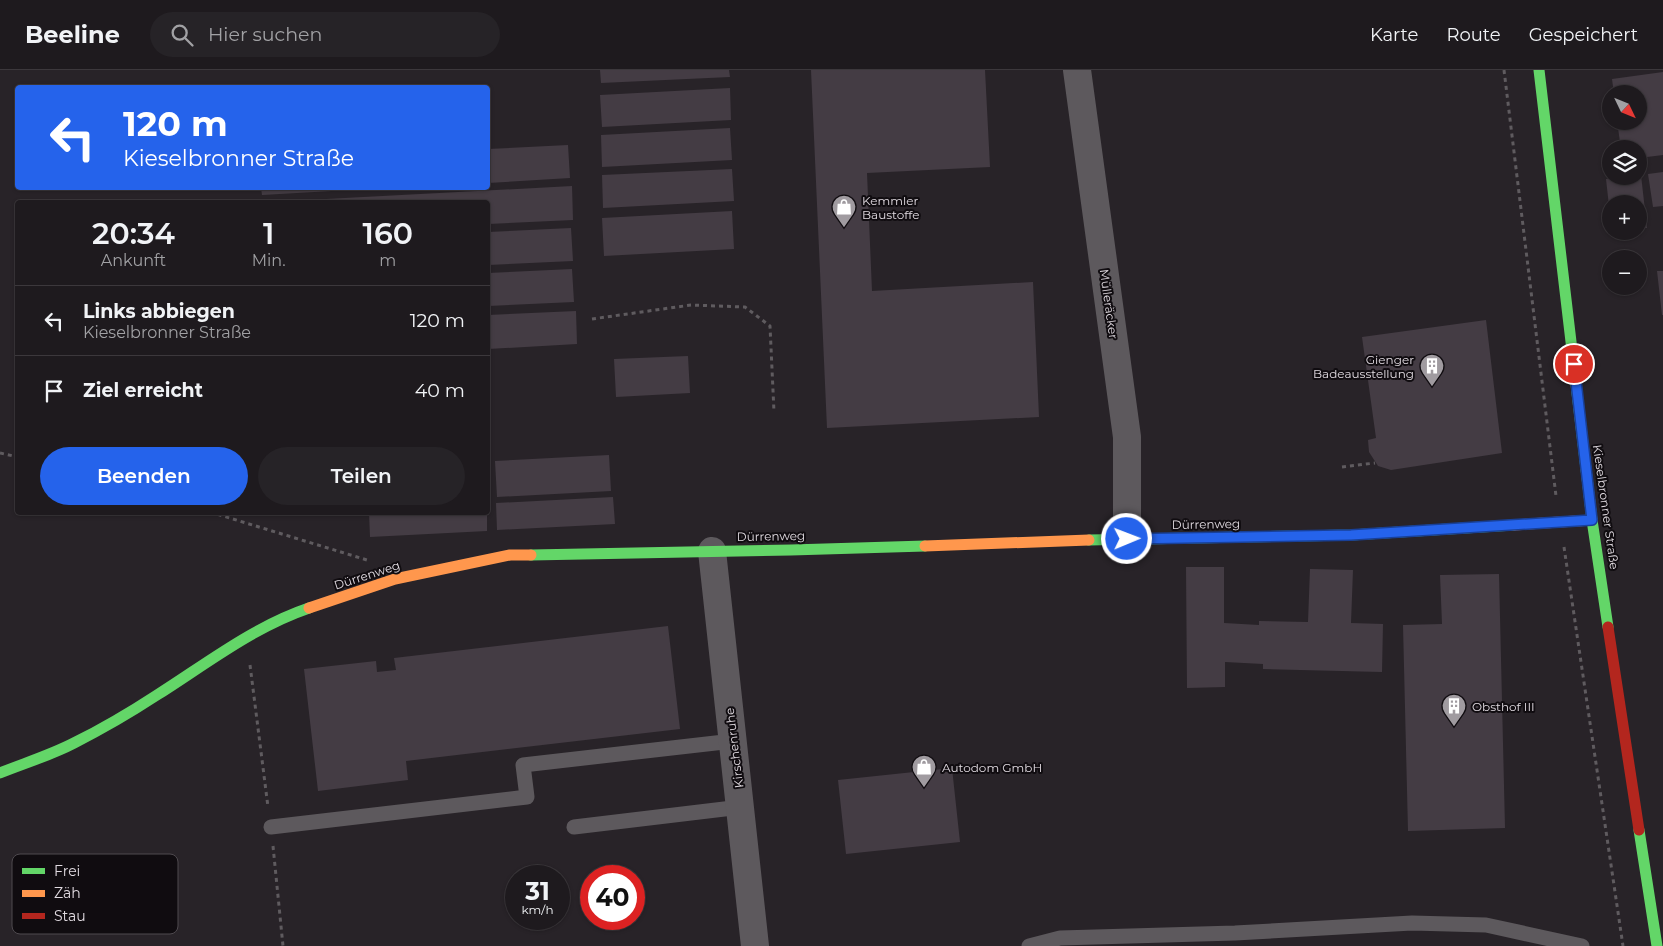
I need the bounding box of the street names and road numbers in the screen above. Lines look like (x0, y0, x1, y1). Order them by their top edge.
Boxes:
street label: Mülleräcker (1097, 268, 1121, 340)
street label: Kieselbronner Straße (1590, 444, 1622, 570)
street label: Dürrenweg (1172, 516, 1240, 532)
street label: Dürrenweg (737, 528, 805, 544)
street label: Dürrenweg (332, 557, 402, 593)
street label: Kirschenruhe (722, 707, 746, 789)

